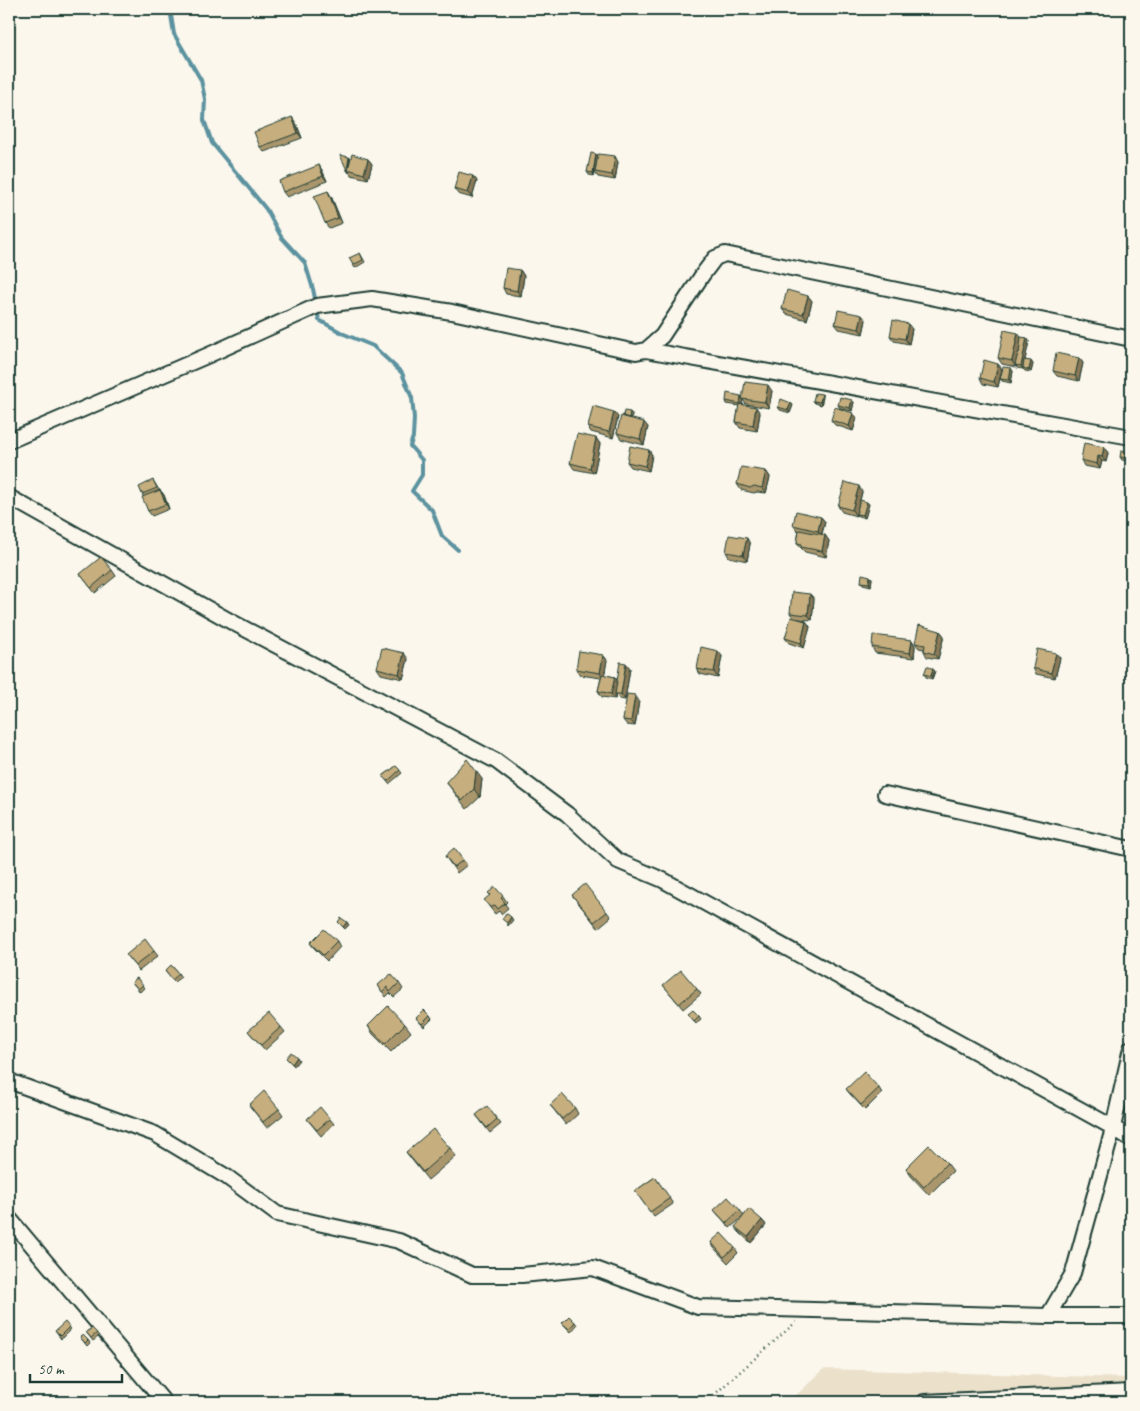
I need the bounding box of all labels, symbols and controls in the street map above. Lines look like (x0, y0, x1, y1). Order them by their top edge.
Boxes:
scale bar (30, 1351, 122, 1383)
text: 50 m (38, 1360, 65, 1379)

